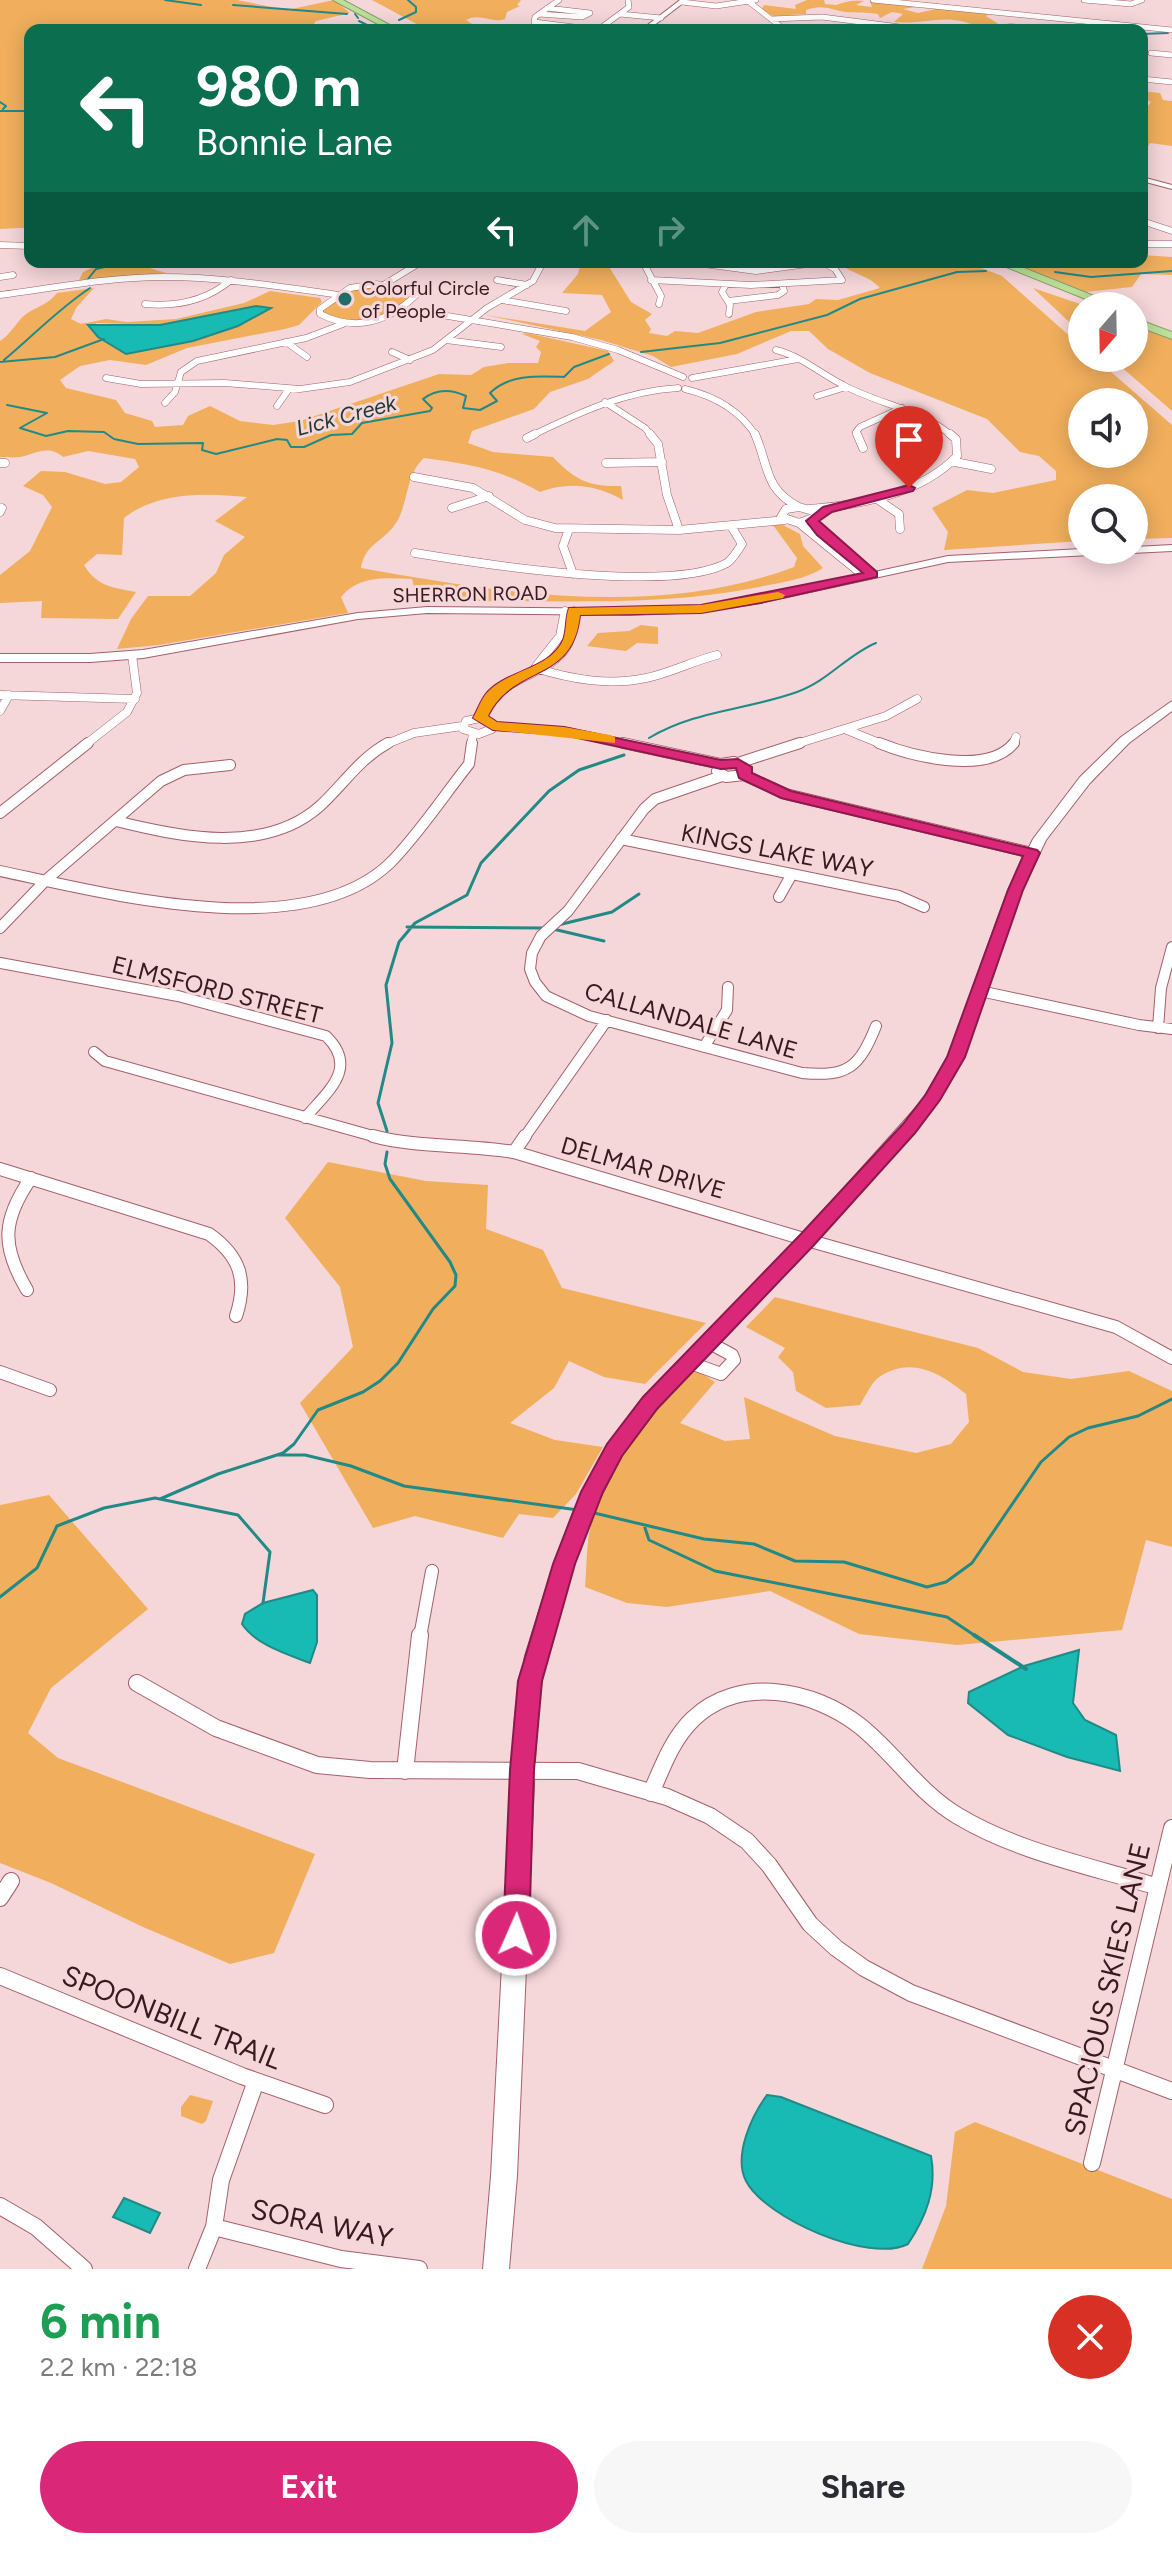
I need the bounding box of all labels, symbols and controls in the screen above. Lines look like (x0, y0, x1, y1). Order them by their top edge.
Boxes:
text: 980 m (196, 53, 361, 120)
icon: left (64, 56, 168, 160)
text: Bonnie Lane (196, 121, 393, 164)
icon: left (480, 208, 524, 252)
icon: ahead (564, 208, 608, 252)
icon: right (648, 208, 692, 252)
place label: Colorful Circle of People (361, 276, 490, 323)
marker: Colorful Circle of People (336, 290, 354, 308)
north arrow (1068, 292, 1148, 372)
map controls (1068, 292, 1148, 564)
button: sound (1068, 388, 1148, 468)
water label: Lick Creek (293, 389, 401, 442)
pin (875, 406, 943, 488)
icon: arrive (887, 418, 931, 462)
button: search (1068, 484, 1148, 564)
street label: SHERRON ROAD (392, 581, 548, 607)
street label: KINGS LAKE WAY (679, 818, 876, 883)
street label: ELMSFORD STREET (109, 949, 325, 1030)
street label: CALLANDALE LANE (581, 976, 801, 1065)
street label: DELMAR DRIVE (558, 1130, 729, 1205)
street label: SPACIOUS SKIES LANE (1057, 1839, 1157, 2139)
position arrow (474, 1893, 558, 1977)
street label: SPOONBILL TRAIL (57, 1958, 287, 2077)
street label: SORA WAY (248, 2191, 396, 2255)
text: 6 min (40, 2292, 161, 2350)
button: close (1048, 2295, 1132, 2379)
text: 2.2 km · 22:18 (40, 2351, 197, 2383)
button: Exit (40, 2441, 578, 2533)
button: Share (594, 2441, 1132, 2533)

